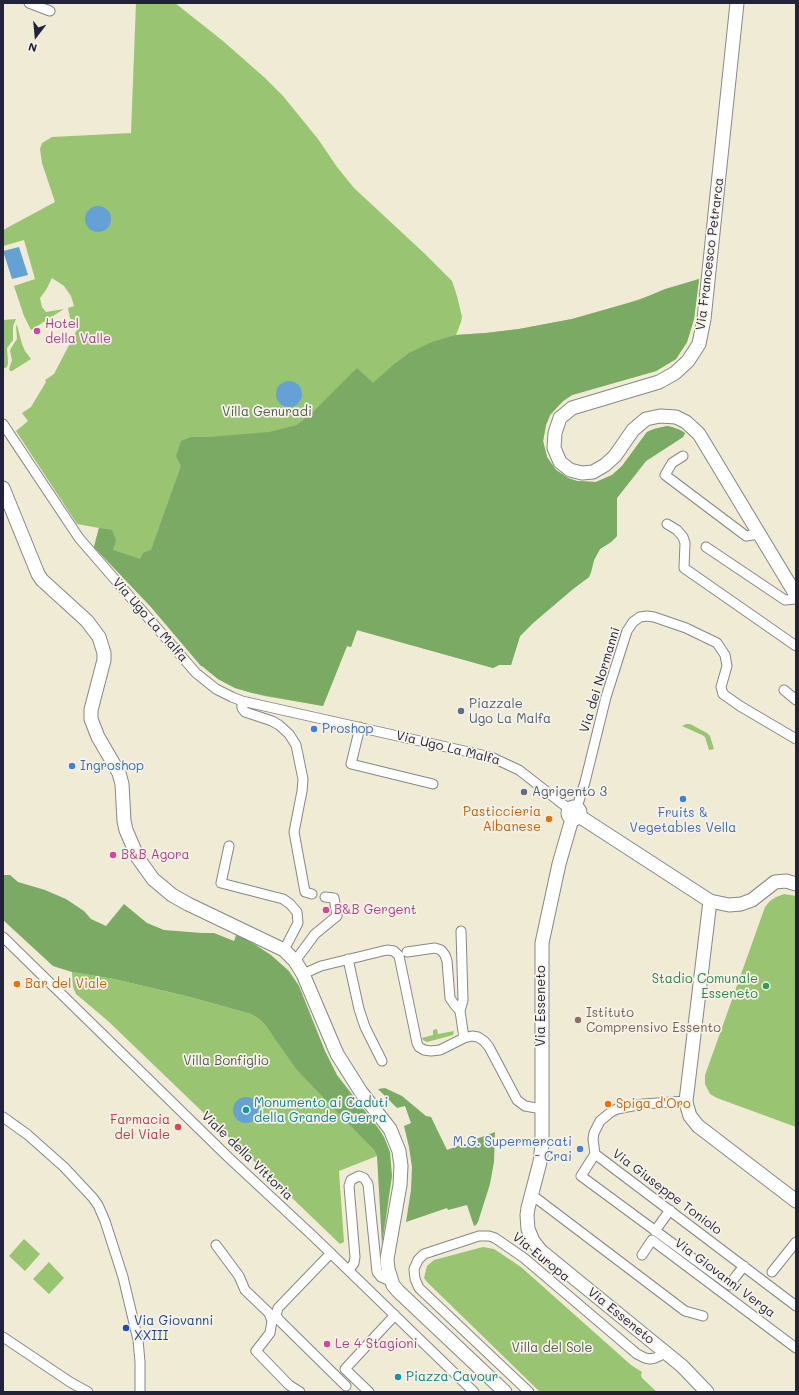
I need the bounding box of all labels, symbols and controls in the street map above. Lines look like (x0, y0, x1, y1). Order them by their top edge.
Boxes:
north arrow (16, 16, 56, 56)
text: N (26, 40, 39, 56)
street label: Via Francesco Petrarca (693, 177, 727, 331)
place label: Hotel della Valle (45, 316, 111, 347)
marker: Hotel della Valle (32, 326, 42, 336)
park label: Villa Genuradi (222, 404, 312, 420)
street label: Via Ugo La Malfa (109, 575, 191, 665)
street label: Via dei Normanni (577, 625, 623, 735)
place label: Piazzale Ugo La Malfa (469, 696, 551, 727)
marker: Piazzale Ugo La Malfa (456, 706, 466, 716)
place label: Proshop (322, 721, 374, 737)
marker: Proshop (309, 724, 319, 734)
street label: Via Ugo La Malfa (394, 728, 502, 768)
place label: Ingroshop (80, 758, 144, 774)
marker: Ingroshop (67, 761, 77, 771)
place label: Agrigento 3 (532, 784, 607, 800)
marker: Agrigento 3 (519, 787, 529, 797)
marker: Fruits & Vegetables Vella (678, 794, 688, 804)
place label: Pasticcieria Albanese (463, 804, 541, 835)
place label: Fruits & Vegetables Vella (630, 805, 736, 836)
marker: Pasticcieria Albanese (544, 814, 554, 824)
place label: B&B Agora (121, 847, 190, 863)
marker: B&B Agora (108, 850, 118, 860)
place label: B&B Gergent (334, 902, 416, 918)
marker: B&B Gergent (321, 905, 331, 915)
street label: Via Esseneto (533, 965, 549, 1047)
place label: Stadio Comunale Esseneto (652, 971, 758, 1002)
place label: Bar del Viale (25, 976, 107, 992)
marker: Bar del Viale (12, 979, 22, 989)
marker: Stadio Comunale Esseneto (761, 981, 771, 991)
place label: Istituto Comprensivo Essento (586, 1005, 721, 1036)
marker: Istituto Comprensivo Essento (573, 1015, 583, 1025)
park label: Villa Bonfiglio (183, 1053, 269, 1069)
place label: Monumento ai Caduti della Grande Guerra (254, 1095, 388, 1126)
place label: Spiga d'Oro (616, 1096, 691, 1112)
marker: Spiga d'Oro (603, 1099, 613, 1109)
marker: Monumento ai Caduti della Grande Guerra (241, 1105, 251, 1115)
street label: Viale della Vittoria (198, 1108, 296, 1204)
place label: Farmacia del Viale (110, 1112, 170, 1143)
marker: Farmacia del Viale (173, 1122, 183, 1132)
place label: M.G. Supermercati - Crai (453, 1134, 572, 1165)
marker: M.G. Supermercati - Crai (575, 1144, 585, 1154)
street label: Via Giuseppe Toniolo (609, 1146, 725, 1238)
street label: Via Europa (509, 1229, 573, 1285)
street label: Via Giovanni Verga (672, 1235, 778, 1321)
street label: Via Esseneto (584, 1284, 658, 1348)
place label: Via Giovanni XXIII (134, 1313, 213, 1344)
marker: Via Giovanni XXIII (121, 1323, 131, 1333)
place label: Le 4 Stagioni (335, 1336, 417, 1352)
marker: Le 4 Stagioni (322, 1339, 332, 1349)
park label: Villa del Sole (511, 1340, 593, 1356)
place label: Piazza Cavour (406, 1369, 498, 1385)
marker: Piazza Cavour (393, 1372, 403, 1382)

